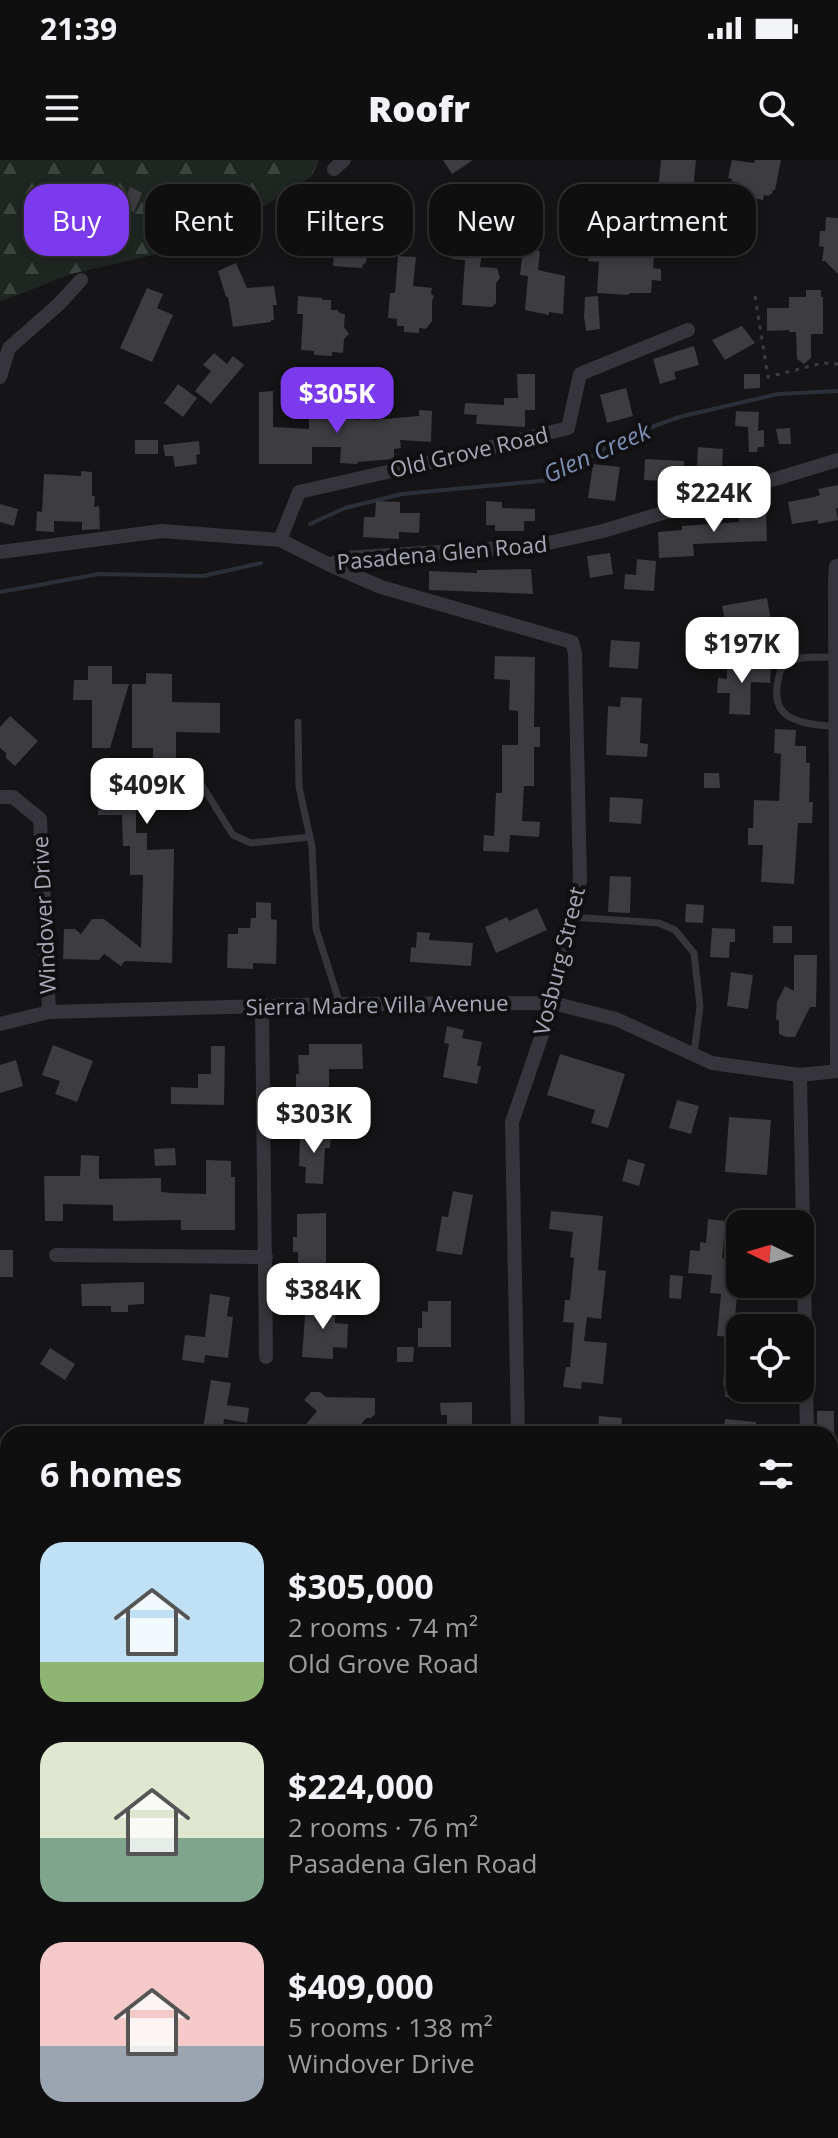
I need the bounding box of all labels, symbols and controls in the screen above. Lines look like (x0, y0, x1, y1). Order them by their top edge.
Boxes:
text: 21:39 (40, 8, 117, 49)
text: Roofr (368, 84, 470, 133)
icon: menu (40, 86, 84, 130)
icon: search (754, 86, 798, 130)
chip: Buy (24, 184, 129, 256)
chip: Rent (145, 184, 261, 256)
chip: Filters (277, 184, 413, 256)
chip: New (429, 184, 543, 256)
chip: Apartment (559, 184, 756, 256)
pin: $305K (281, 367, 393, 435)
text: $305K (299, 375, 375, 411)
water label: Glen Creek (538, 413, 656, 490)
street label: Old Grove Road (387, 418, 551, 484)
pin: $224K (658, 466, 770, 534)
text: $224K (676, 474, 752, 510)
street label: Pasadena Glen Road (335, 528, 548, 576)
pin: $197K (686, 617, 798, 685)
text: $197K (704, 625, 780, 661)
pin: $409K (91, 758, 203, 826)
text: $409K (109, 766, 185, 802)
street label: Windover Drive (24, 835, 62, 995)
street label: Vosburg Street (525, 883, 591, 1038)
street label: Sierra Madre Villa Avenue (245, 987, 509, 1021)
pin: $303K (258, 1087, 370, 1155)
text: $303K (276, 1095, 352, 1131)
north arrow (726, 1210, 814, 1298)
map controls (726, 1210, 814, 1402)
pin: $384K (267, 1263, 379, 1331)
text: $384K (285, 1271, 361, 1307)
button: locate (726, 1314, 814, 1402)
text: 6 homes (40, 1451, 182, 1497)
icon: filters (754, 1452, 798, 1496)
text: $305,000 (288, 1563, 434, 1609)
icon: home (104, 1574, 200, 1670)
text: 2 rooms · 74 m² (288, 1609, 478, 1645)
text: Old Grove Road (288, 1645, 479, 1681)
text: $224,000 (288, 1763, 434, 1809)
icon: home (104, 1774, 200, 1870)
text: 2 rooms · 76 m² (288, 1809, 478, 1845)
text: Pasadena Glen Road (288, 1845, 537, 1881)
text: $409,000 (288, 1963, 434, 2009)
icon: home (104, 1974, 200, 2070)
text: 5 rooms · 138 m² (288, 2009, 493, 2045)
text: Windover Drive (288, 2045, 475, 2081)

